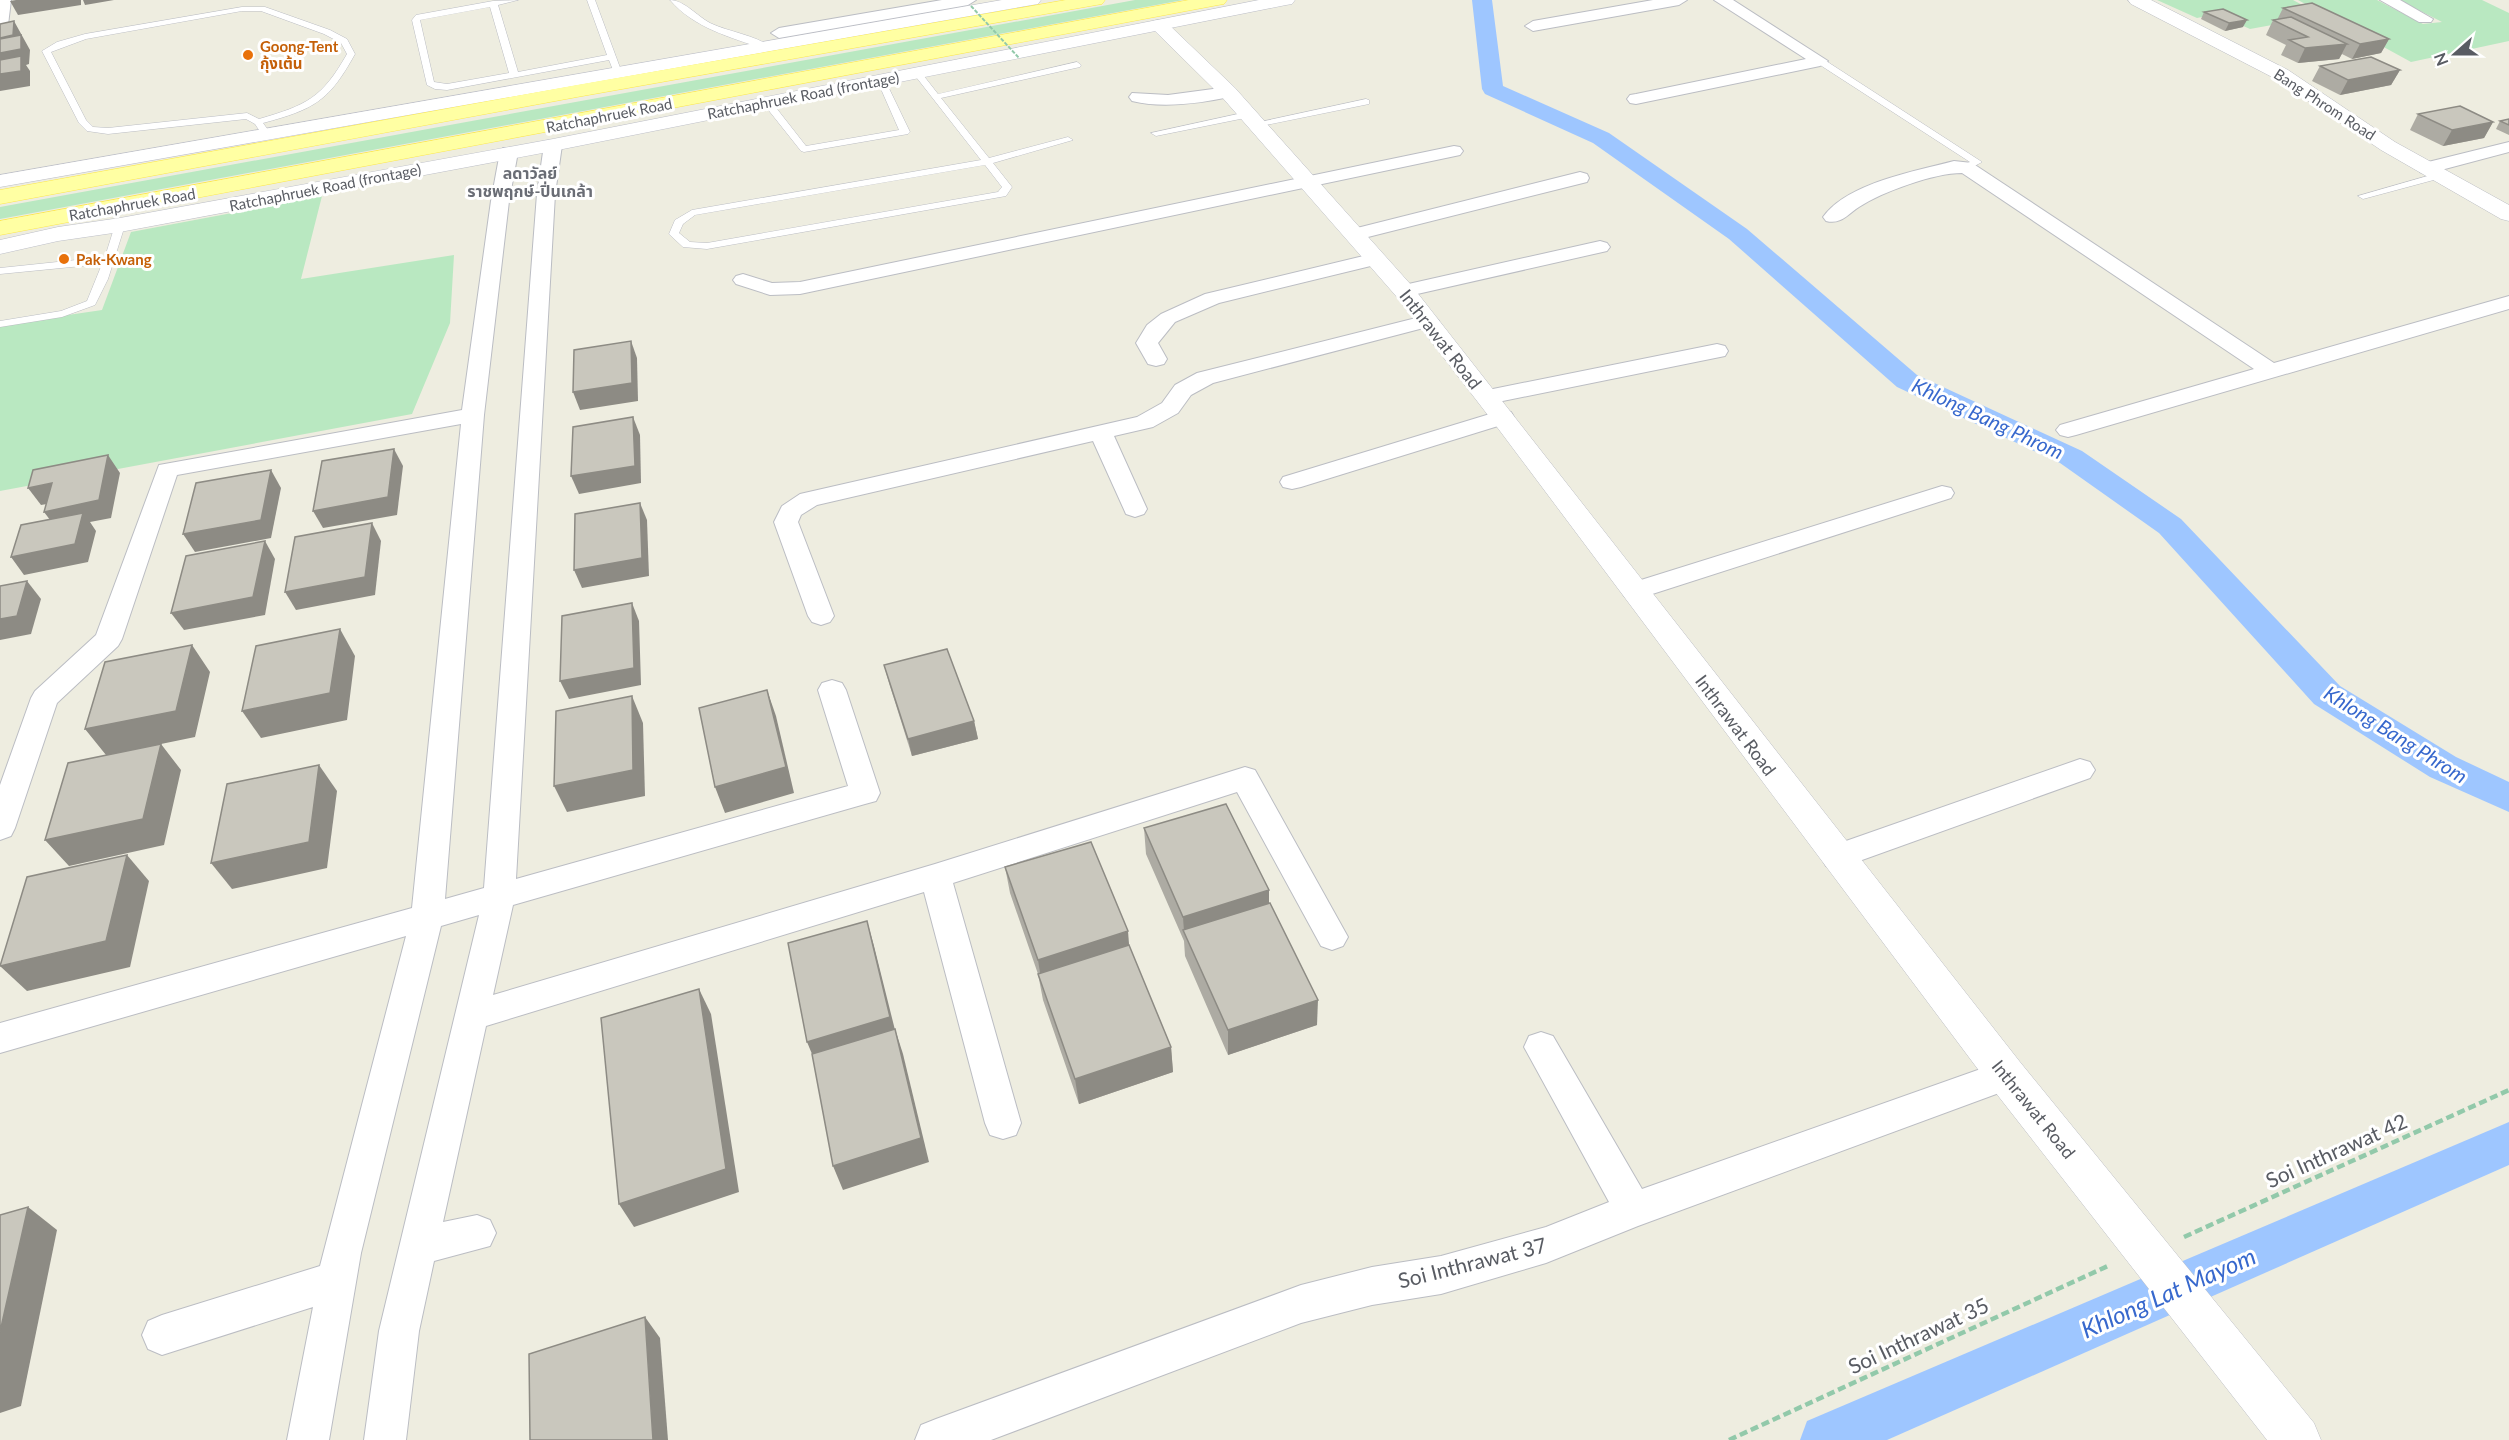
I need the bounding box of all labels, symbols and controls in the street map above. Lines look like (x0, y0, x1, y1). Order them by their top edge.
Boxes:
north arrow (2425, 24, 2485, 84)
place label: Goong-Tent กุ้งเต้น (260, 37, 339, 73)
marker: Goong-Tent กุ้งเต้น (241, 48, 255, 62)
text: N (2429, 50, 2452, 69)
street label: Bang Phrom Road (2271, 64, 2379, 144)
street label: Ratchaphruek Road (frontage) (706, 68, 900, 122)
street label: Ratchaphruek Road (544, 94, 674, 136)
street label: Ratchaphruek Road (frontage) (228, 160, 422, 214)
district label: ลดาวัลย์ ราชพฤกษ์-ปิ่นเกล้า (467, 163, 593, 200)
street label: Ratchaphruek Road (67, 184, 197, 224)
place label: Pak-Kwang (76, 250, 152, 268)
marker: Pak-Kwang (57, 252, 71, 266)
street label: Inthrawat Road (1395, 285, 1487, 393)
water label: Khlong Bang Phrom (1909, 372, 2067, 464)
street label: Inthrawat Road (1691, 670, 1781, 780)
water label: Khlong Bang Phrom (2320, 680, 2472, 788)
street label: Inthrawat Road (1988, 1055, 2080, 1163)
street label: Soi Inthrawat 42 (2261, 1108, 2411, 1192)
street label: Soi Inthrawat 37 (1395, 1231, 1549, 1293)
water label: Khlong Lat Mayom (2076, 1241, 2260, 1343)
street label: Soi Inthrawat 35 (1844, 1292, 1992, 1378)

